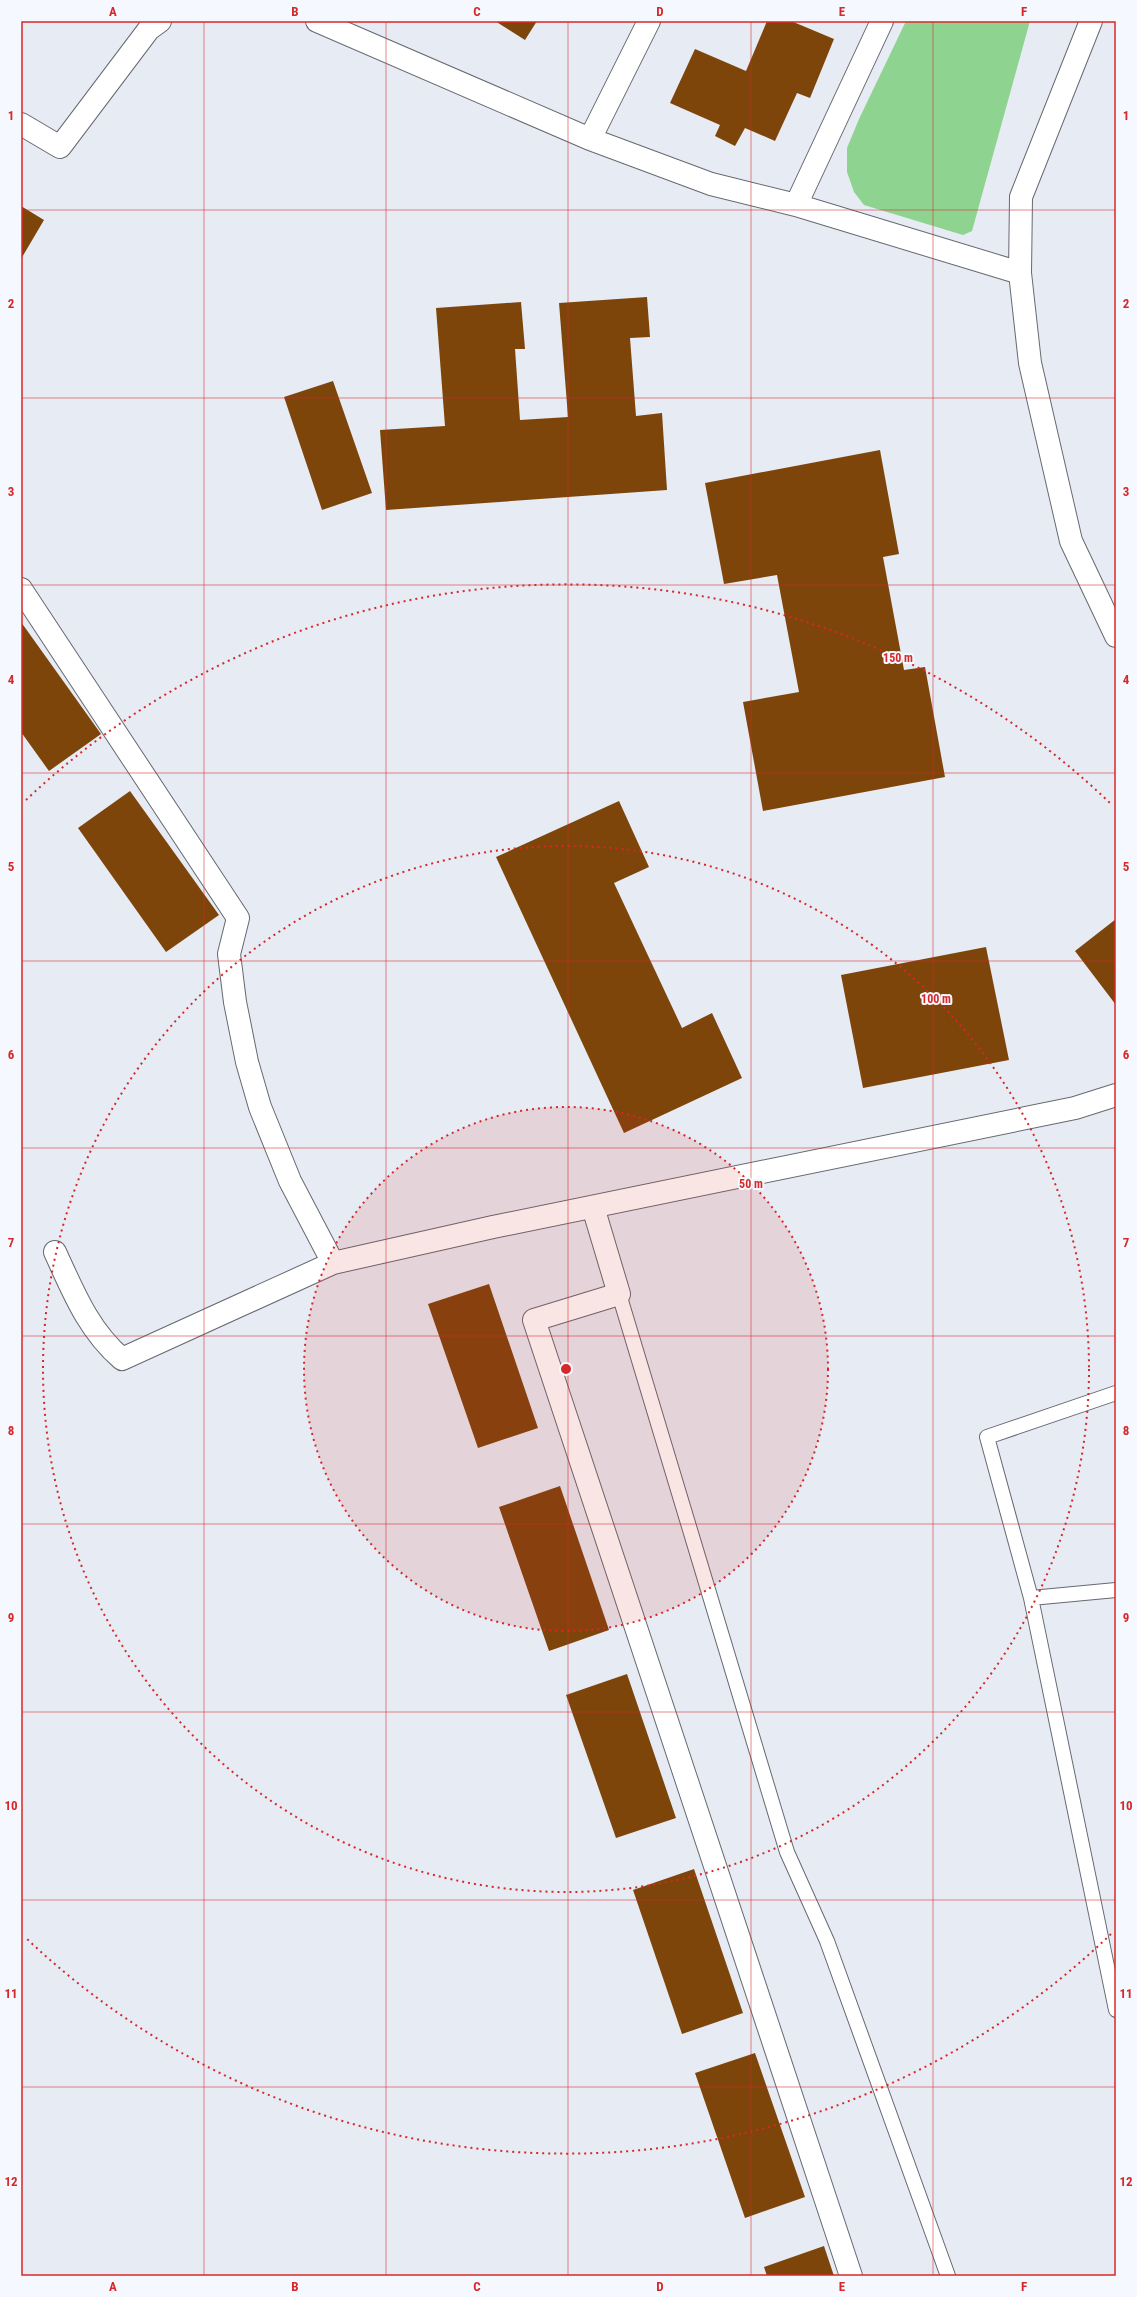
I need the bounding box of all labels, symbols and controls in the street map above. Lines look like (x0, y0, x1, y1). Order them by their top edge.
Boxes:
text: A (109, 4, 117, 19)
text: B (291, 4, 299, 19)
text: C (473, 4, 481, 19)
text: D (656, 4, 664, 19)
text: E (839, 4, 846, 19)
text: F (1021, 4, 1027, 19)
text: 1 (8, 108, 14, 123)
text: 1 (1123, 108, 1129, 123)
text: 2 (8, 296, 15, 311)
text: 2 (1123, 296, 1130, 311)
text: 3 (8, 484, 14, 499)
text: 3 (1123, 484, 1129, 499)
text: 150 m (883, 651, 913, 665)
text: 4 (8, 672, 15, 687)
text: 4 (1123, 672, 1130, 687)
text: 5 (8, 859, 15, 874)
text: 5 (1123, 859, 1130, 874)
text: 100 m (921, 992, 951, 1006)
text: 6 (8, 1047, 15, 1062)
text: 6 (1123, 1047, 1130, 1062)
text: 50 m (739, 1177, 763, 1191)
text: 7 (8, 1235, 15, 1250)
text: 7 (1123, 1235, 1130, 1250)
centre of rings (559, 1362, 573, 1376)
text: 8 (8, 1423, 14, 1438)
text: 8 (1123, 1423, 1129, 1438)
text: 9 (8, 1610, 14, 1625)
text: 9 (1123, 1610, 1129, 1625)
text: 10 (4, 1798, 18, 1813)
text: 10 (1119, 1798, 1133, 1813)
text: 11 (4, 1986, 18, 2001)
text: 11 (1119, 1986, 1133, 2001)
text: 12 (4, 2174, 18, 2189)
text: 12 (1119, 2174, 1133, 2189)
text: A (109, 2279, 117, 2294)
text: B (291, 2279, 299, 2294)
text: C (473, 2279, 481, 2294)
text: D (656, 2279, 664, 2294)
text: E (839, 2279, 846, 2294)
text: F (1021, 2279, 1027, 2294)

